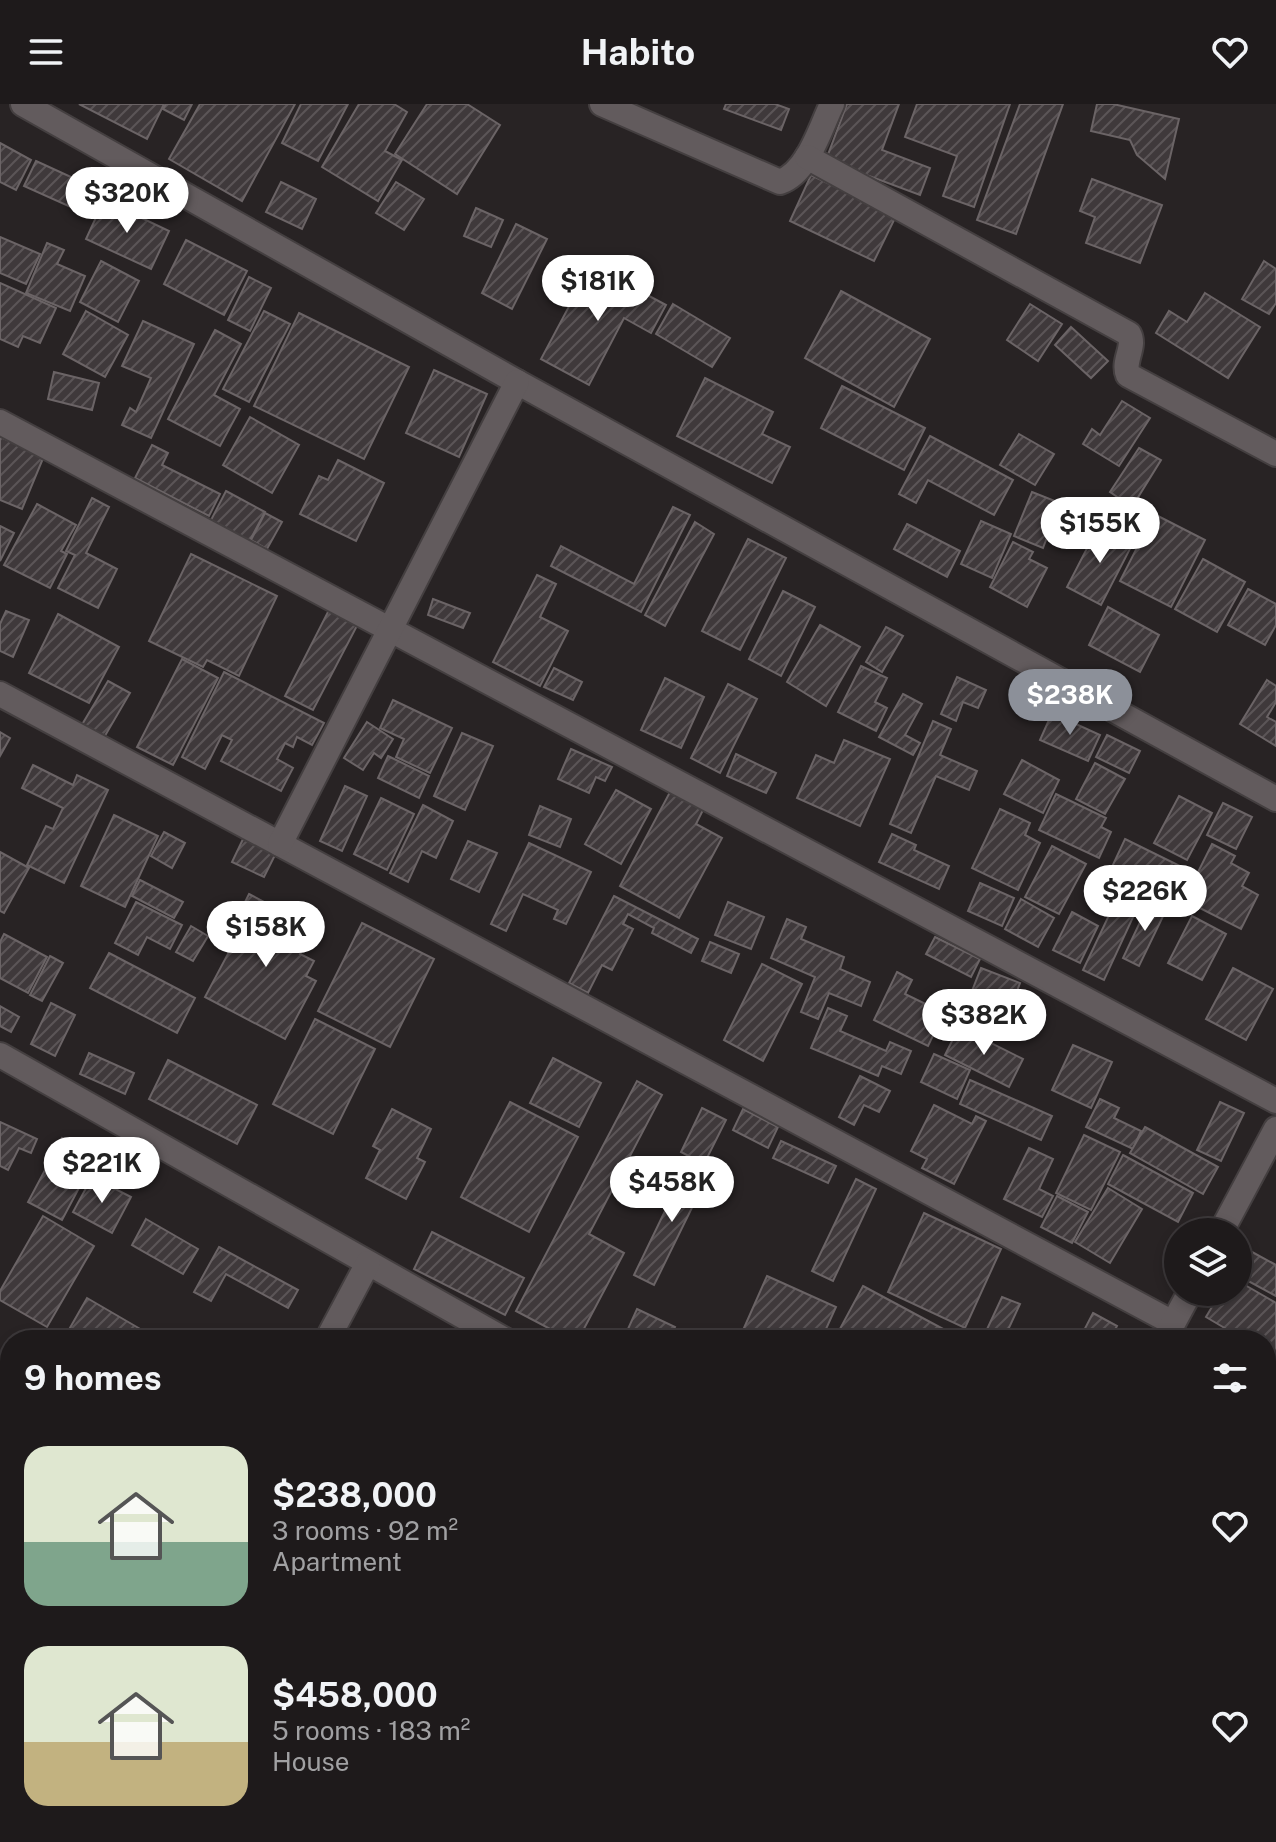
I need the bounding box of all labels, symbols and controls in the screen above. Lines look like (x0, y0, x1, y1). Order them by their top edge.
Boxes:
icon: menu (24, 30, 68, 74)
icon: heart (1208, 30, 1252, 74)
text: Habito (581, 31, 695, 73)
pin: $320K (71, 167, 183, 235)
text: $320K (84, 177, 170, 208)
pin: $181K (542, 255, 654, 323)
text: $181K (560, 265, 636, 296)
pin: $155K (1044, 497, 1156, 565)
text: $155K (1059, 507, 1141, 538)
pin: $238K (1014, 669, 1126, 737)
text: $238K (1026, 679, 1114, 710)
pin: $226K (1089, 865, 1201, 933)
text: $226K (1102, 875, 1188, 906)
pin: $158K (210, 901, 322, 969)
text: $158K (225, 911, 307, 942)
pin: $382K (928, 989, 1040, 1057)
text: $382K (940, 999, 1028, 1030)
pin: $221K (46, 1137, 158, 1205)
text: $221K (62, 1147, 142, 1178)
pin: $458K (616, 1156, 728, 1224)
text: $458K (628, 1166, 716, 1197)
map controls (1164, 1218, 1252, 1306)
button: layers (1164, 1218, 1252, 1306)
icon: filters (1208, 1356, 1252, 1400)
text: 9 homes (24, 1358, 162, 1398)
text: $238,000 (272, 1475, 437, 1515)
icon: home (88, 1478, 184, 1574)
icon: heart (1208, 1504, 1252, 1548)
text: 3 rooms · 92 m² (272, 1515, 458, 1546)
text: Apartment (272, 1546, 402, 1577)
text: $458,000 (272, 1675, 438, 1715)
icon: home (88, 1678, 184, 1774)
icon: heart (1208, 1704, 1252, 1748)
text: 5 rooms · 183 m² (272, 1715, 470, 1746)
text: House (272, 1746, 349, 1777)

